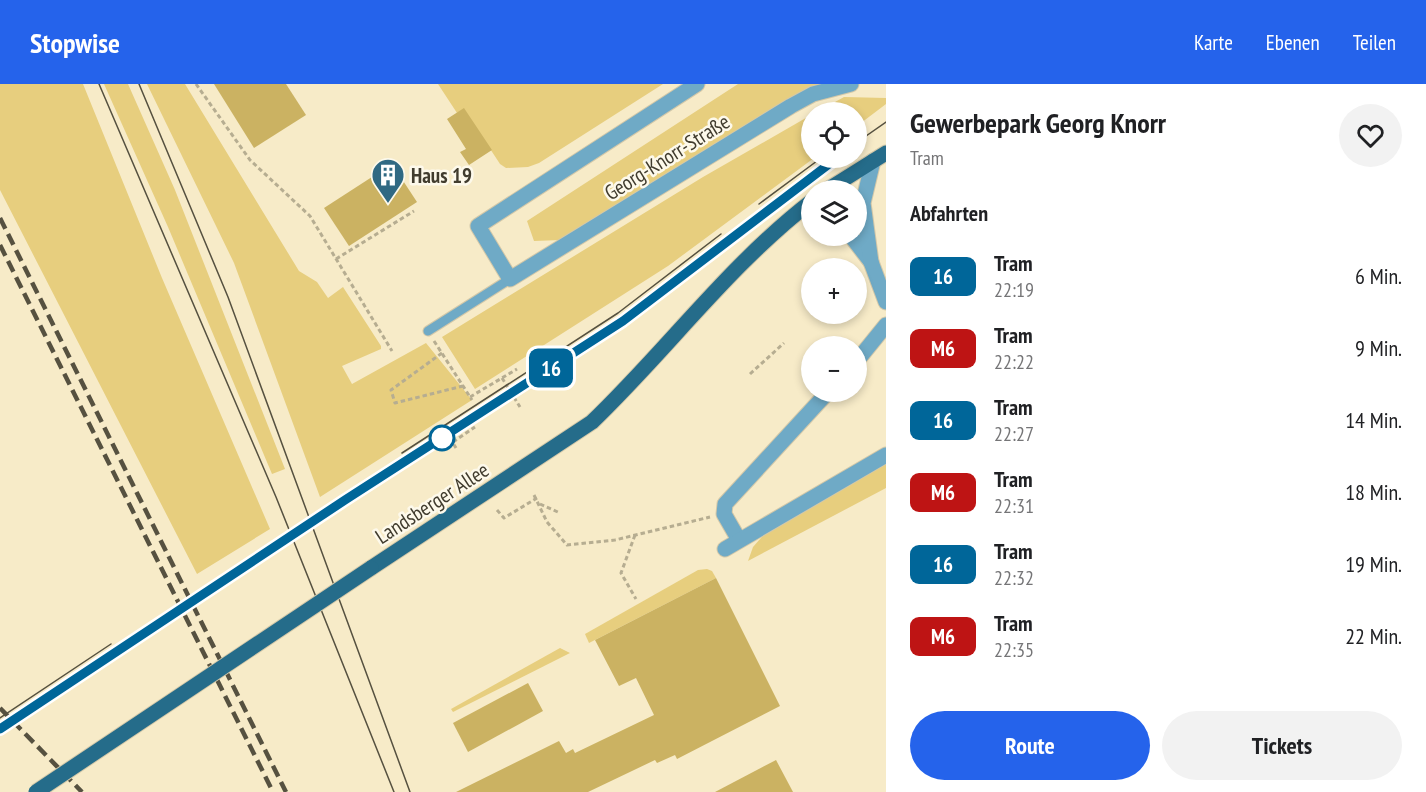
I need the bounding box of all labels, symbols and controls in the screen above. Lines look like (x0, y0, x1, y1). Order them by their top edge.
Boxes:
text: Stopwise (30, 24, 120, 61)
text: Karte (1194, 29, 1233, 56)
text: Ebenen (1266, 29, 1320, 56)
text: Teilen (1353, 29, 1396, 56)
map controls (801, 102, 867, 402)
button: locate (801, 102, 867, 168)
text: Gewerbepark Georg Knorr (910, 104, 1166, 141)
button: heart (1339, 104, 1402, 167)
street label: Georg-Knorr-Straße (599, 108, 735, 206)
text: Tram (910, 145, 944, 171)
building icon: Haus 19 (370, 157, 406, 204)
place label: Haus 19 (411, 162, 472, 189)
button: layers (801, 180, 867, 246)
text: Abfahrten (910, 199, 988, 227)
text: Tram (994, 249, 1033, 277)
button: + (801, 258, 867, 324)
text: 6 Min. (1355, 262, 1402, 290)
text: 16 (933, 263, 953, 290)
text: 22:19 (994, 277, 1034, 303)
text: Tram (994, 321, 1033, 349)
text: 9 Min. (1355, 334, 1402, 362)
text: M6 (931, 335, 955, 362)
button: − (801, 336, 867, 402)
line badge: 16 (524, 348, 578, 388)
text: 22:22 (994, 349, 1034, 375)
text: 16 (541, 355, 561, 382)
text: Tram (994, 393, 1033, 421)
text: 14 Min. (1345, 406, 1402, 434)
text: 16 (933, 407, 953, 434)
text: 22:27 (994, 421, 1034, 447)
unlabelled marker (429, 425, 455, 451)
street label: Landsberger Allee (370, 456, 494, 550)
text: Tram (994, 465, 1033, 493)
text: 18 Min. (1345, 478, 1402, 506)
text: M6 (931, 479, 955, 506)
text: 22:31 (994, 493, 1034, 519)
text: Tram (994, 537, 1033, 565)
text: 19 Min. (1345, 550, 1402, 578)
text: 16 (933, 551, 953, 578)
text: 22:32 (994, 565, 1034, 591)
text: Tram (994, 609, 1033, 637)
text: 22 Min. (1345, 622, 1402, 650)
text: M6 (931, 623, 955, 650)
text: 22:35 (994, 637, 1034, 663)
button: Route (910, 711, 1150, 780)
button: Tickets (1162, 711, 1402, 780)

